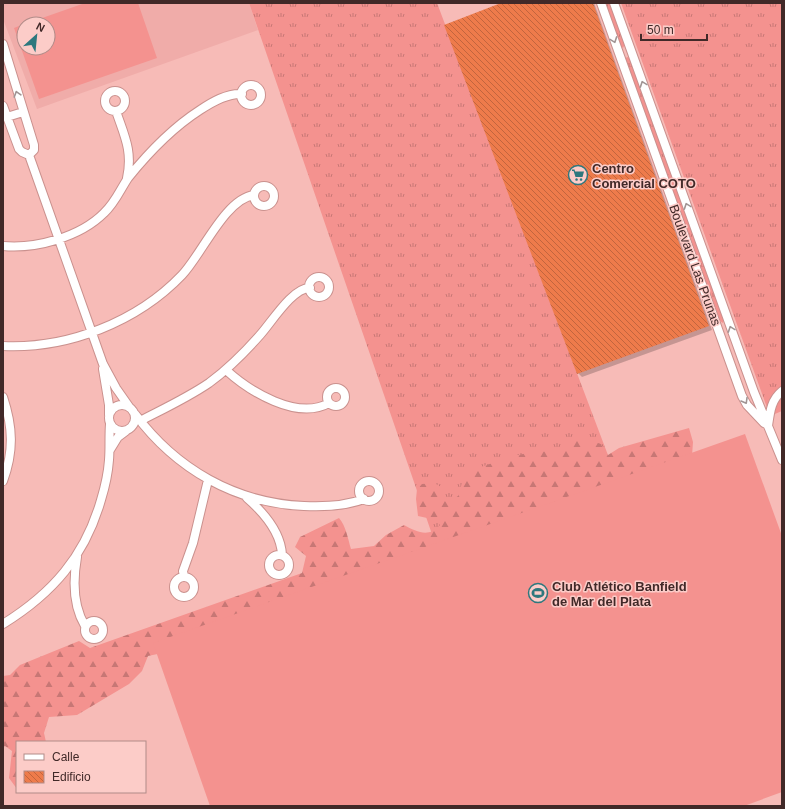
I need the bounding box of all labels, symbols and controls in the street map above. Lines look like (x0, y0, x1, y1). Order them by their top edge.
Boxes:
north arrow (16, 16, 56, 56)
scale bar (641, 16, 707, 42)
text: N (34, 20, 47, 34)
text: 50 m (647, 23, 674, 37)
one-way arrow (610, 36, 618, 43)
one-way arrow (640, 81, 648, 88)
one-way arrow (13, 91, 22, 98)
place label: Centro Comercial COTO (592, 161, 696, 191)
supermarket icon: Centro Comercial COTO (567, 164, 589, 186)
street label: Boulevard Las Prunas (666, 202, 724, 328)
one-way arrow (684, 203, 692, 210)
one-way arrow (728, 325, 736, 332)
one-way arrow (741, 397, 748, 404)
place label: Club Atlético Banfield de Mar del Plata (552, 579, 687, 609)
sports icon: Club Atlético Banfield de Mar del Plata (527, 582, 549, 604)
legend (16, 741, 146, 793)
text: Calle (52, 750, 80, 764)
text: Edificio (52, 770, 91, 784)

